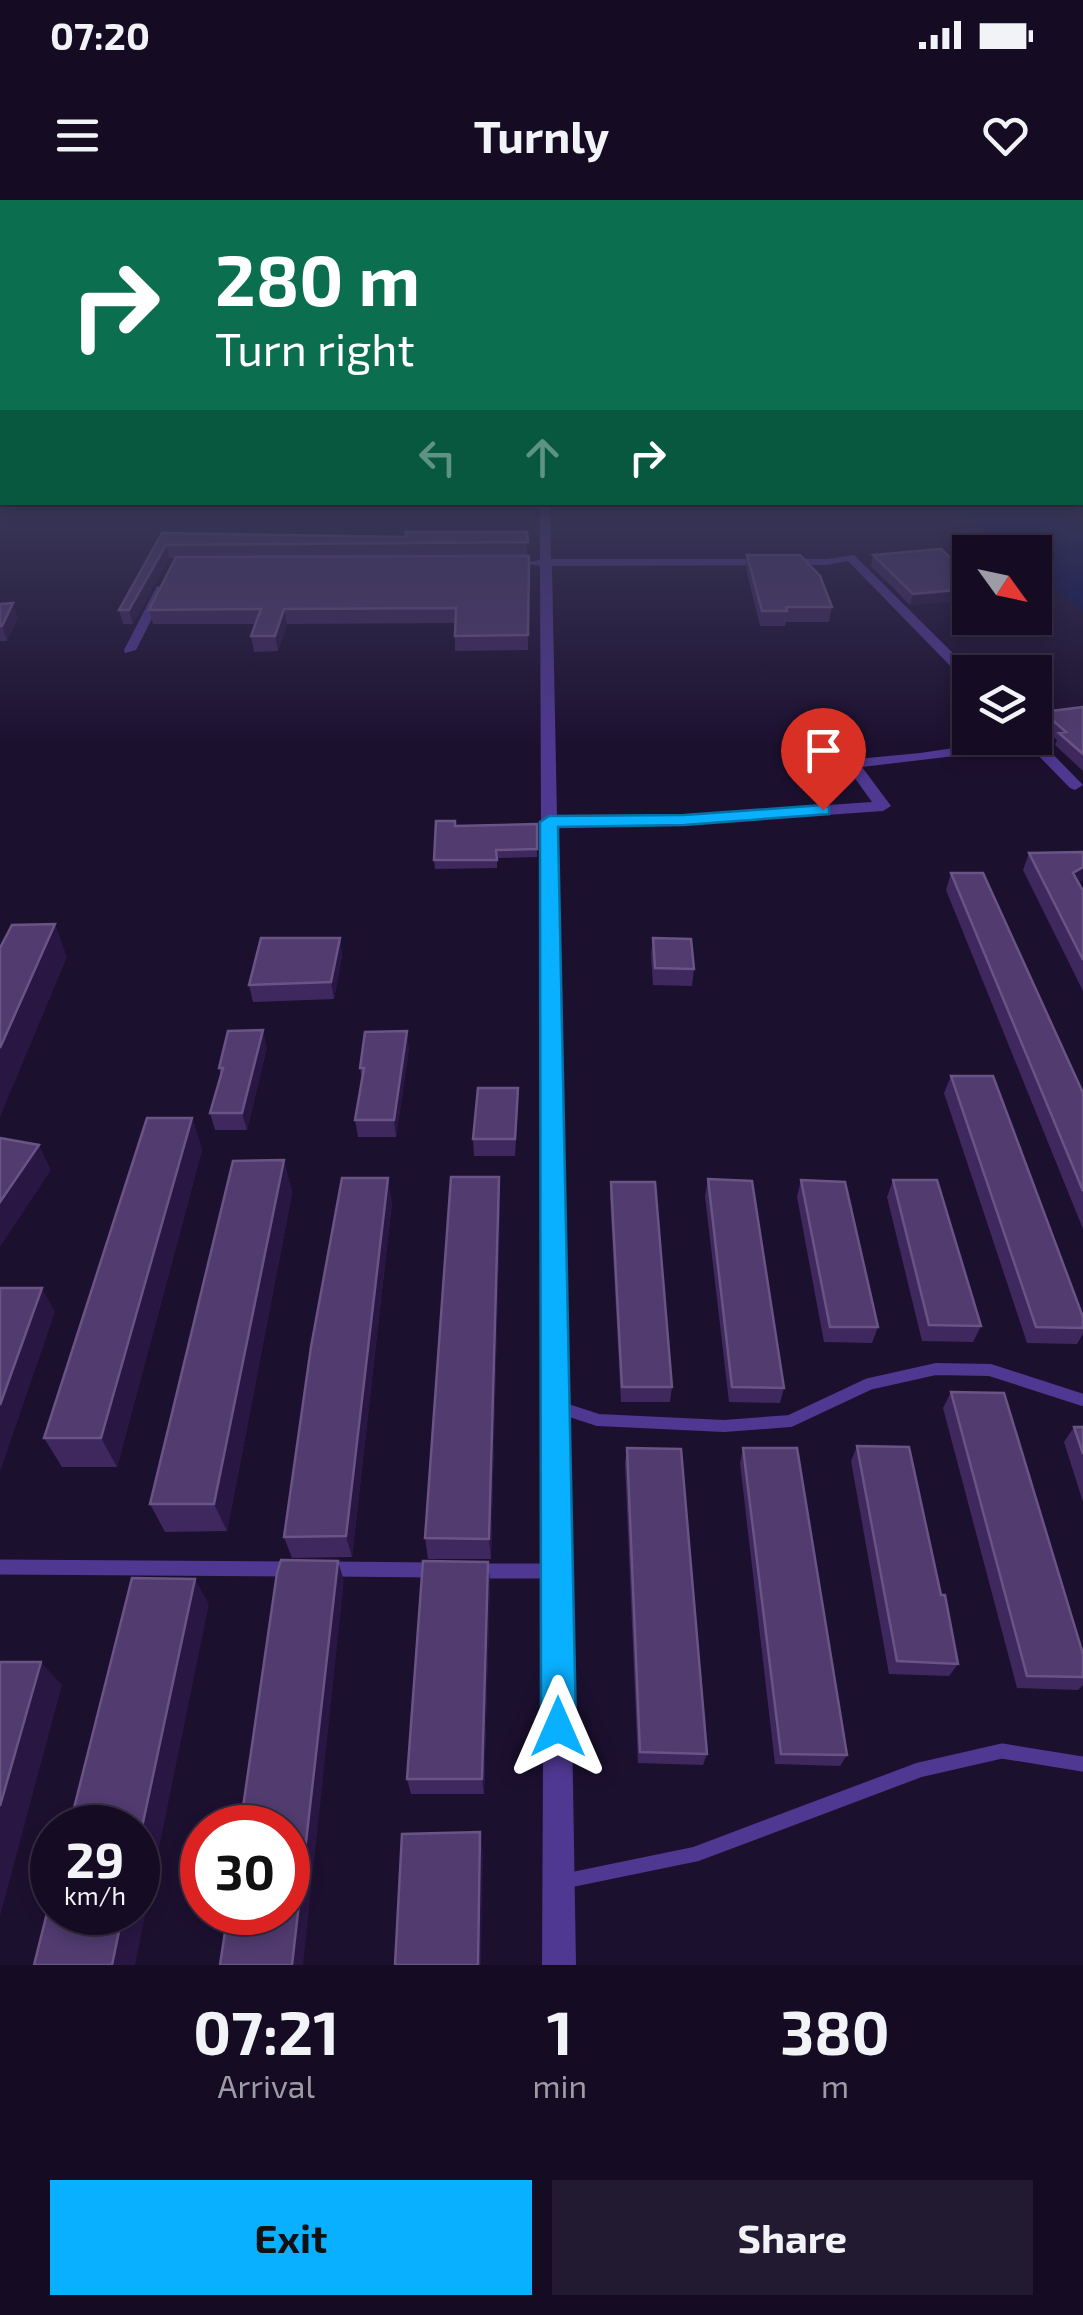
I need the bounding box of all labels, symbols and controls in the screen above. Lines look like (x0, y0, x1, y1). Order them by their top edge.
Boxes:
text: 07:20 (50, 12, 150, 58)
icon: menu (50, 108, 105, 163)
text: Turnly (474, 108, 609, 162)
icon: heart (978, 108, 1033, 163)
text: 280 m (215, 236, 420, 320)
icon: right (50, 240, 180, 370)
text: Turn right (215, 321, 415, 375)
icon: left (410, 430, 465, 485)
icon: ahead (515, 430, 570, 485)
icon: right (620, 430, 675, 485)
north arrow (952, 535, 1052, 635)
map controls (952, 535, 1052, 755)
button: layers (952, 655, 1052, 755)
pin (781, 708, 866, 811)
icon: arrive (796, 723, 851, 778)
position arrow (506, 1675, 610, 1779)
speed limit sign: 30 (180, 1805, 310, 1935)
text: 29 (66, 1828, 124, 1888)
text: km/h (64, 1880, 126, 1910)
text: 07:21 (193, 1995, 339, 2067)
text: 1 (547, 1995, 573, 2067)
text: 380 (780, 1995, 890, 2067)
text: Arrival (218, 2066, 315, 2104)
text: min (532, 2066, 587, 2104)
text: m (821, 2066, 849, 2104)
button: Exit (50, 2180, 532, 2295)
button: Share (552, 2180, 1033, 2295)

